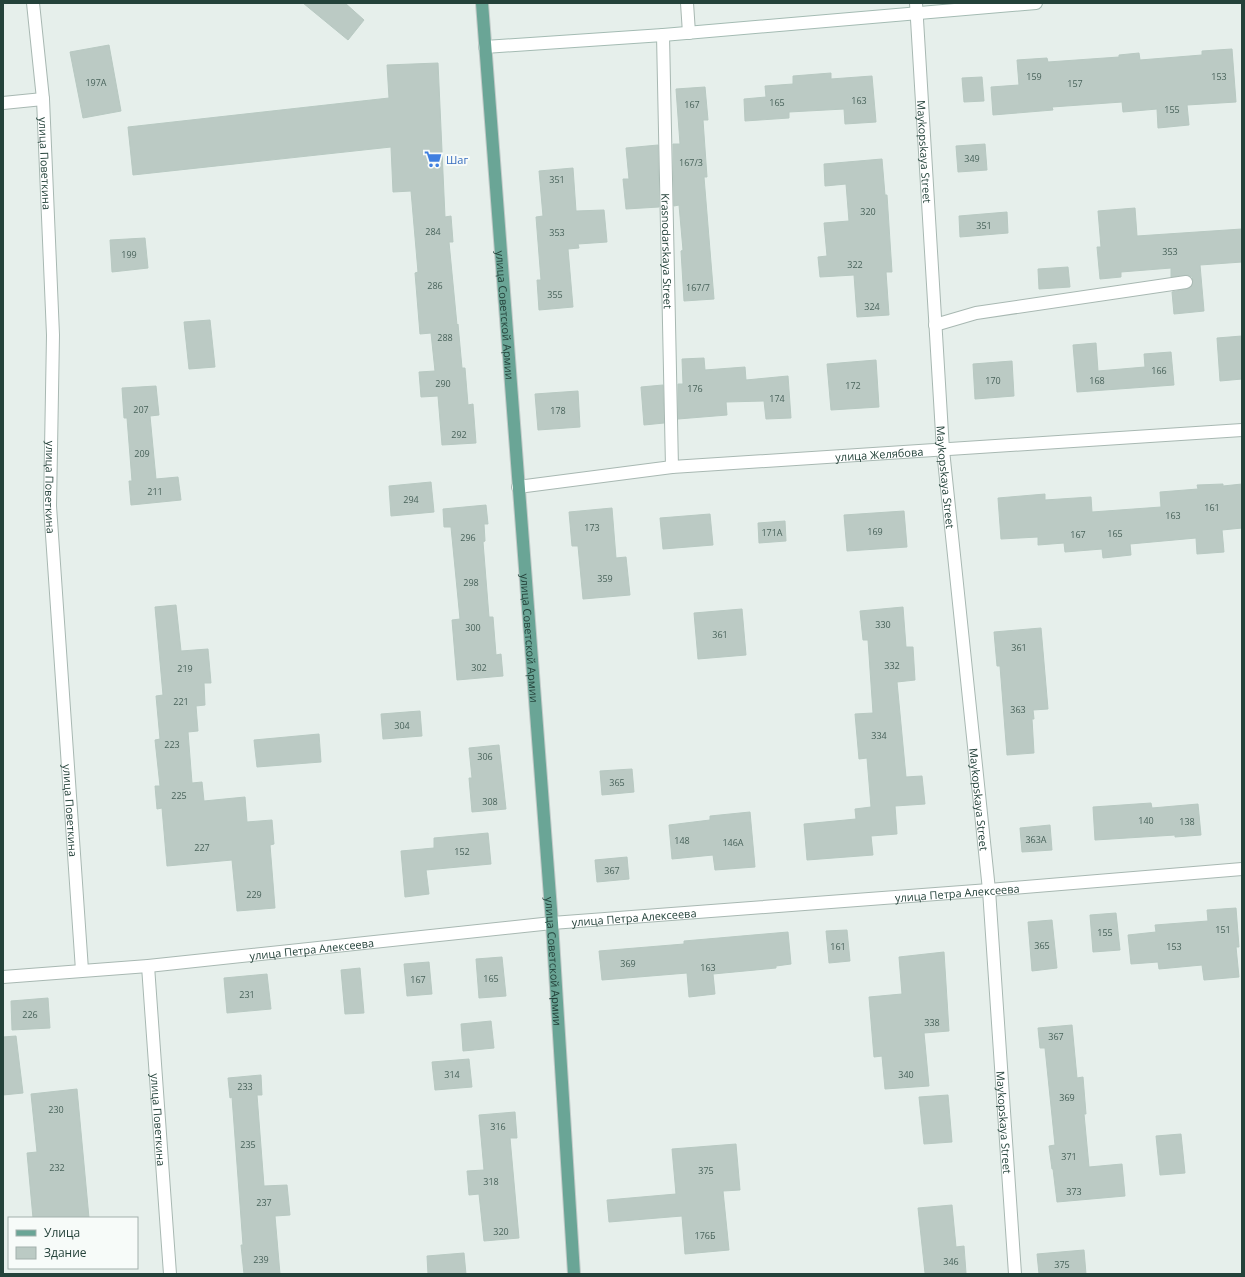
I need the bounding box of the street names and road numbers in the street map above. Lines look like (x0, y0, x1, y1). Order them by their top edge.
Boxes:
street label: Maykopskaya Street (914, 100, 936, 204)
street label: улица Поветкина (36, 117, 55, 210)
street label: Krasnodarskaya Street (659, 193, 676, 309)
street label: улица Советской Армии (493, 250, 518, 380)
street label: Maykopskaya Street (934, 425, 959, 529)
street label: улица Поветкина (42, 441, 59, 534)
street label: улица Желябова (835, 443, 924, 464)
street label: улица Советской Армии (518, 573, 543, 703)
street label: Maykopskaya Street (967, 747, 992, 851)
street label: улица Поветкина (60, 764, 82, 857)
street label: улица Петра Алексеева (894, 880, 1020, 905)
street label: улица Советской Армии (543, 896, 566, 1026)
street label: улица Петра Алексеева (571, 905, 697, 929)
street label: улица Петра Алексеева (249, 935, 375, 963)
street label: Maykopskaya Street (994, 1070, 1016, 1174)
street label: улица Поветкина (148, 1073, 170, 1166)

